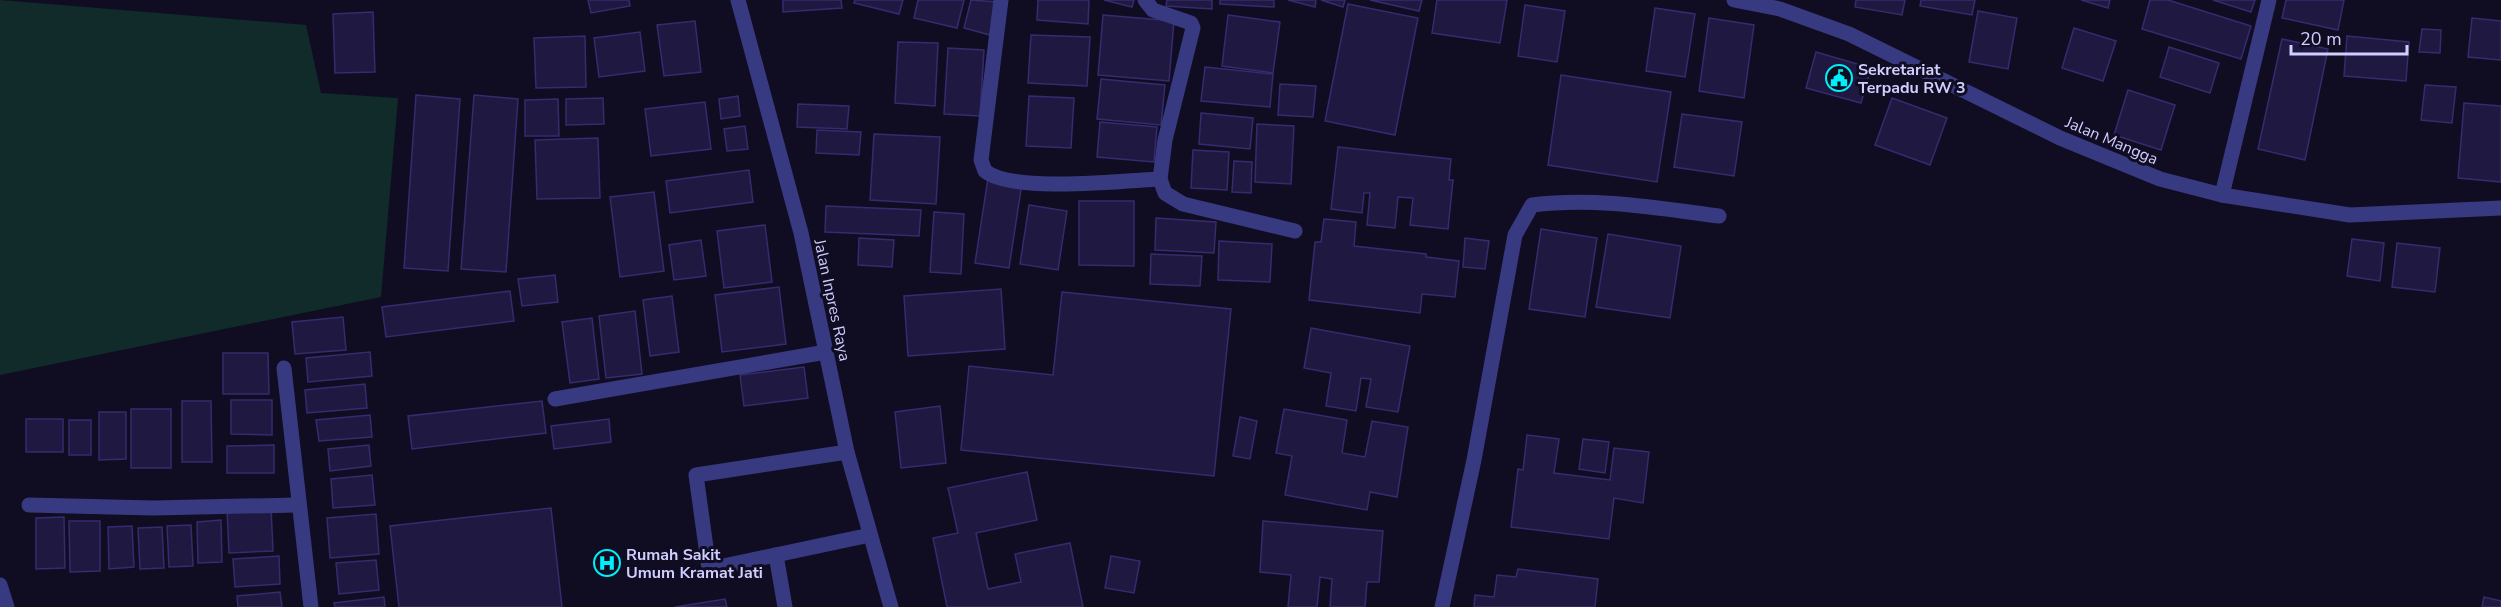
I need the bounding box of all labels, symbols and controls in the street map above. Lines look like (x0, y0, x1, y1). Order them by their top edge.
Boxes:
scale bar (2291, 18, 2406, 56)
text: 20 m (2300, 27, 2342, 51)
place label: Sekretariat Terpadu RW 3 (1858, 59, 1966, 99)
public building icon: Sekretariat Terpadu RW 3 (1824, 63, 1854, 93)
street label: Jalan Mangga (2061, 111, 2161, 170)
street label: Jalan Inpres Raya (808, 236, 856, 363)
place label: Rumah Sakit Umum Kramat Jati (626, 544, 763, 584)
hospital icon: Rumah Sakit Umum Kramat Jati (592, 548, 622, 578)

